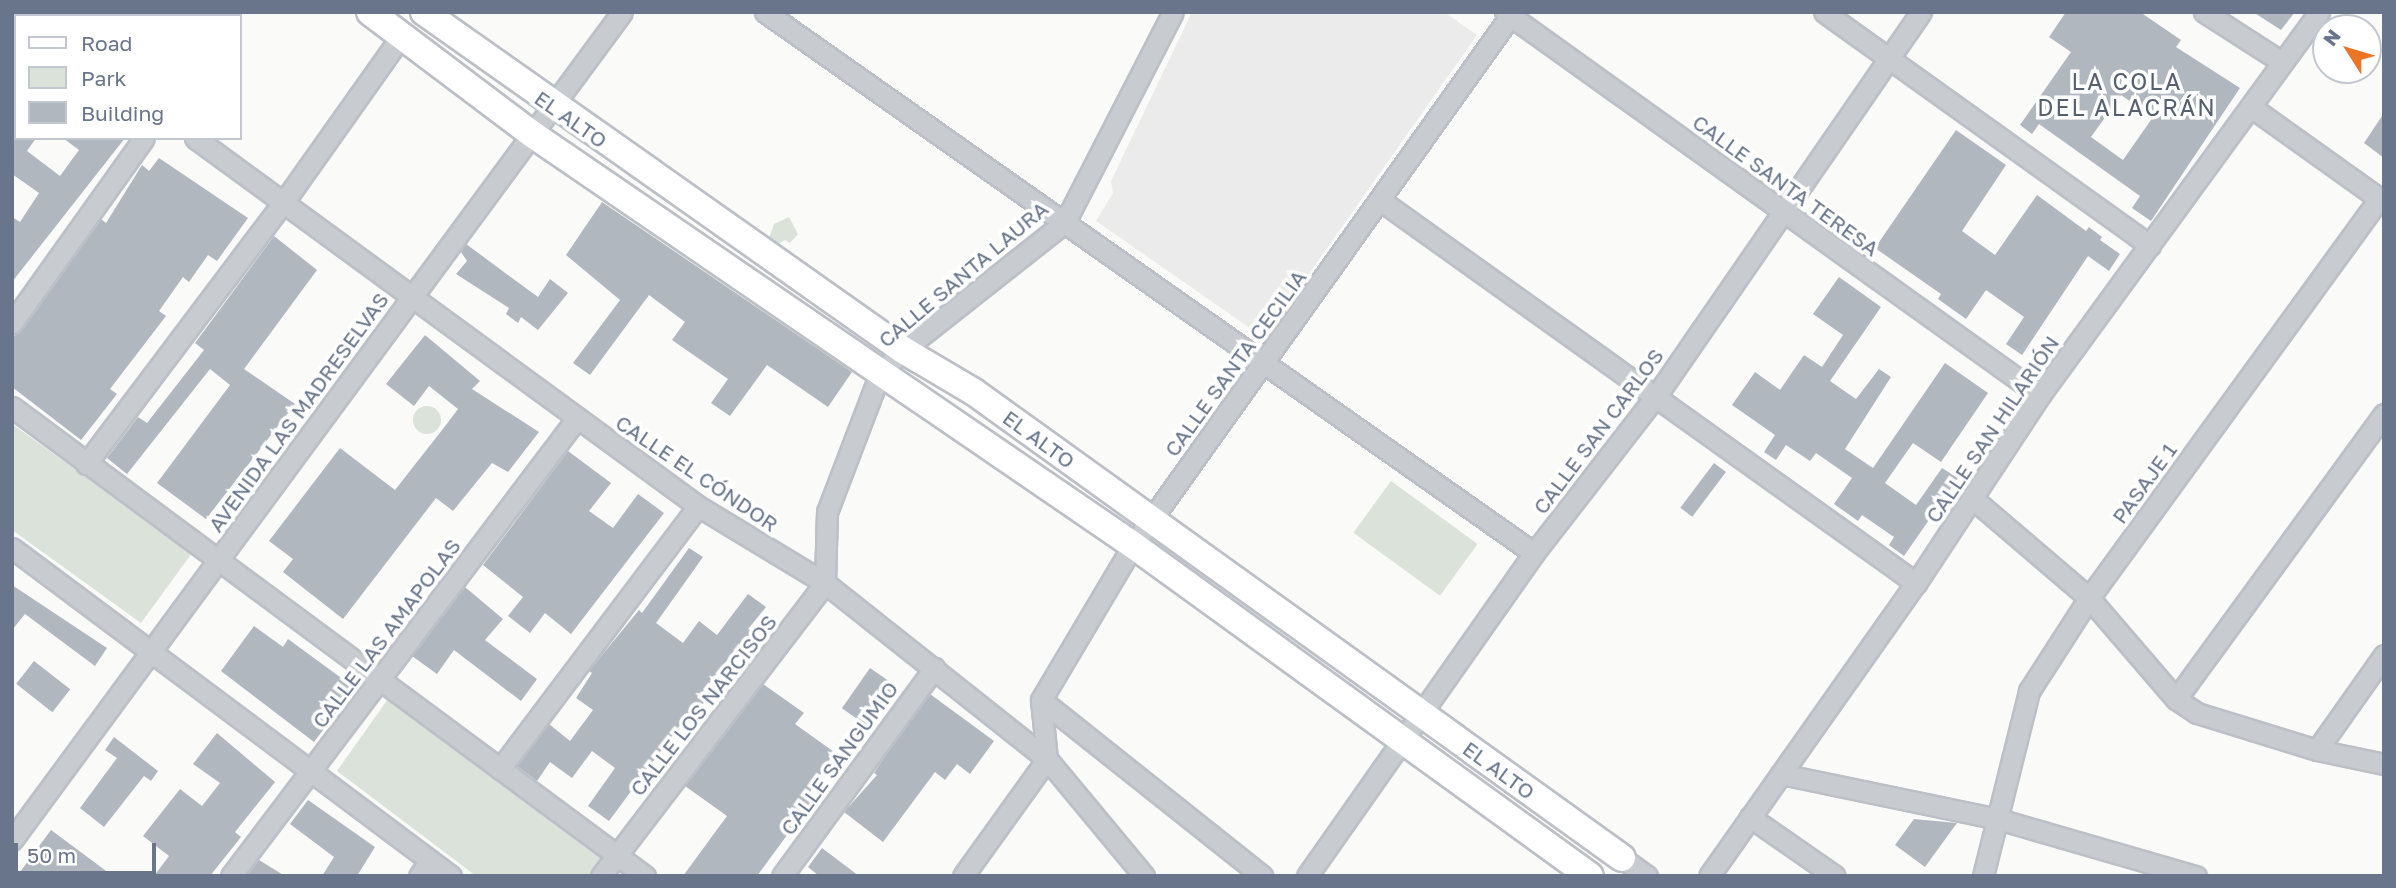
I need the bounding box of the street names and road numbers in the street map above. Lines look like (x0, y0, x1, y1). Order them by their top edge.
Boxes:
street label: EL ALTO (530, 85, 612, 153)
street label: CALLE SANTA TERESA (1688, 109, 1884, 261)
street label: CALLE SANTA LAURA (873, 196, 1053, 352)
street label: CALLE SANTA CECILIA (1159, 265, 1311, 461)
street label: AVENIDA LAS MADRESELVAS (203, 287, 393, 537)
street label: CALLE SAN HILARIÓN (1920, 331, 2064, 527)
street label: CALLE SAN CARLOS (1528, 343, 1668, 519)
street label: EL ALTO (998, 405, 1080, 473)
street label: CALLE EL CÓNDOR (611, 409, 783, 537)
street label: PASAJE 1 (2106, 438, 2182, 528)
street label: CALLE LAS AMAPOLAS (307, 533, 465, 733)
street label: CALLE LOS NARCISOS (624, 609, 782, 801)
street label: CALLE SANGUMIO (775, 676, 903, 840)
street label: EL ALTO (1458, 736, 1540, 804)

